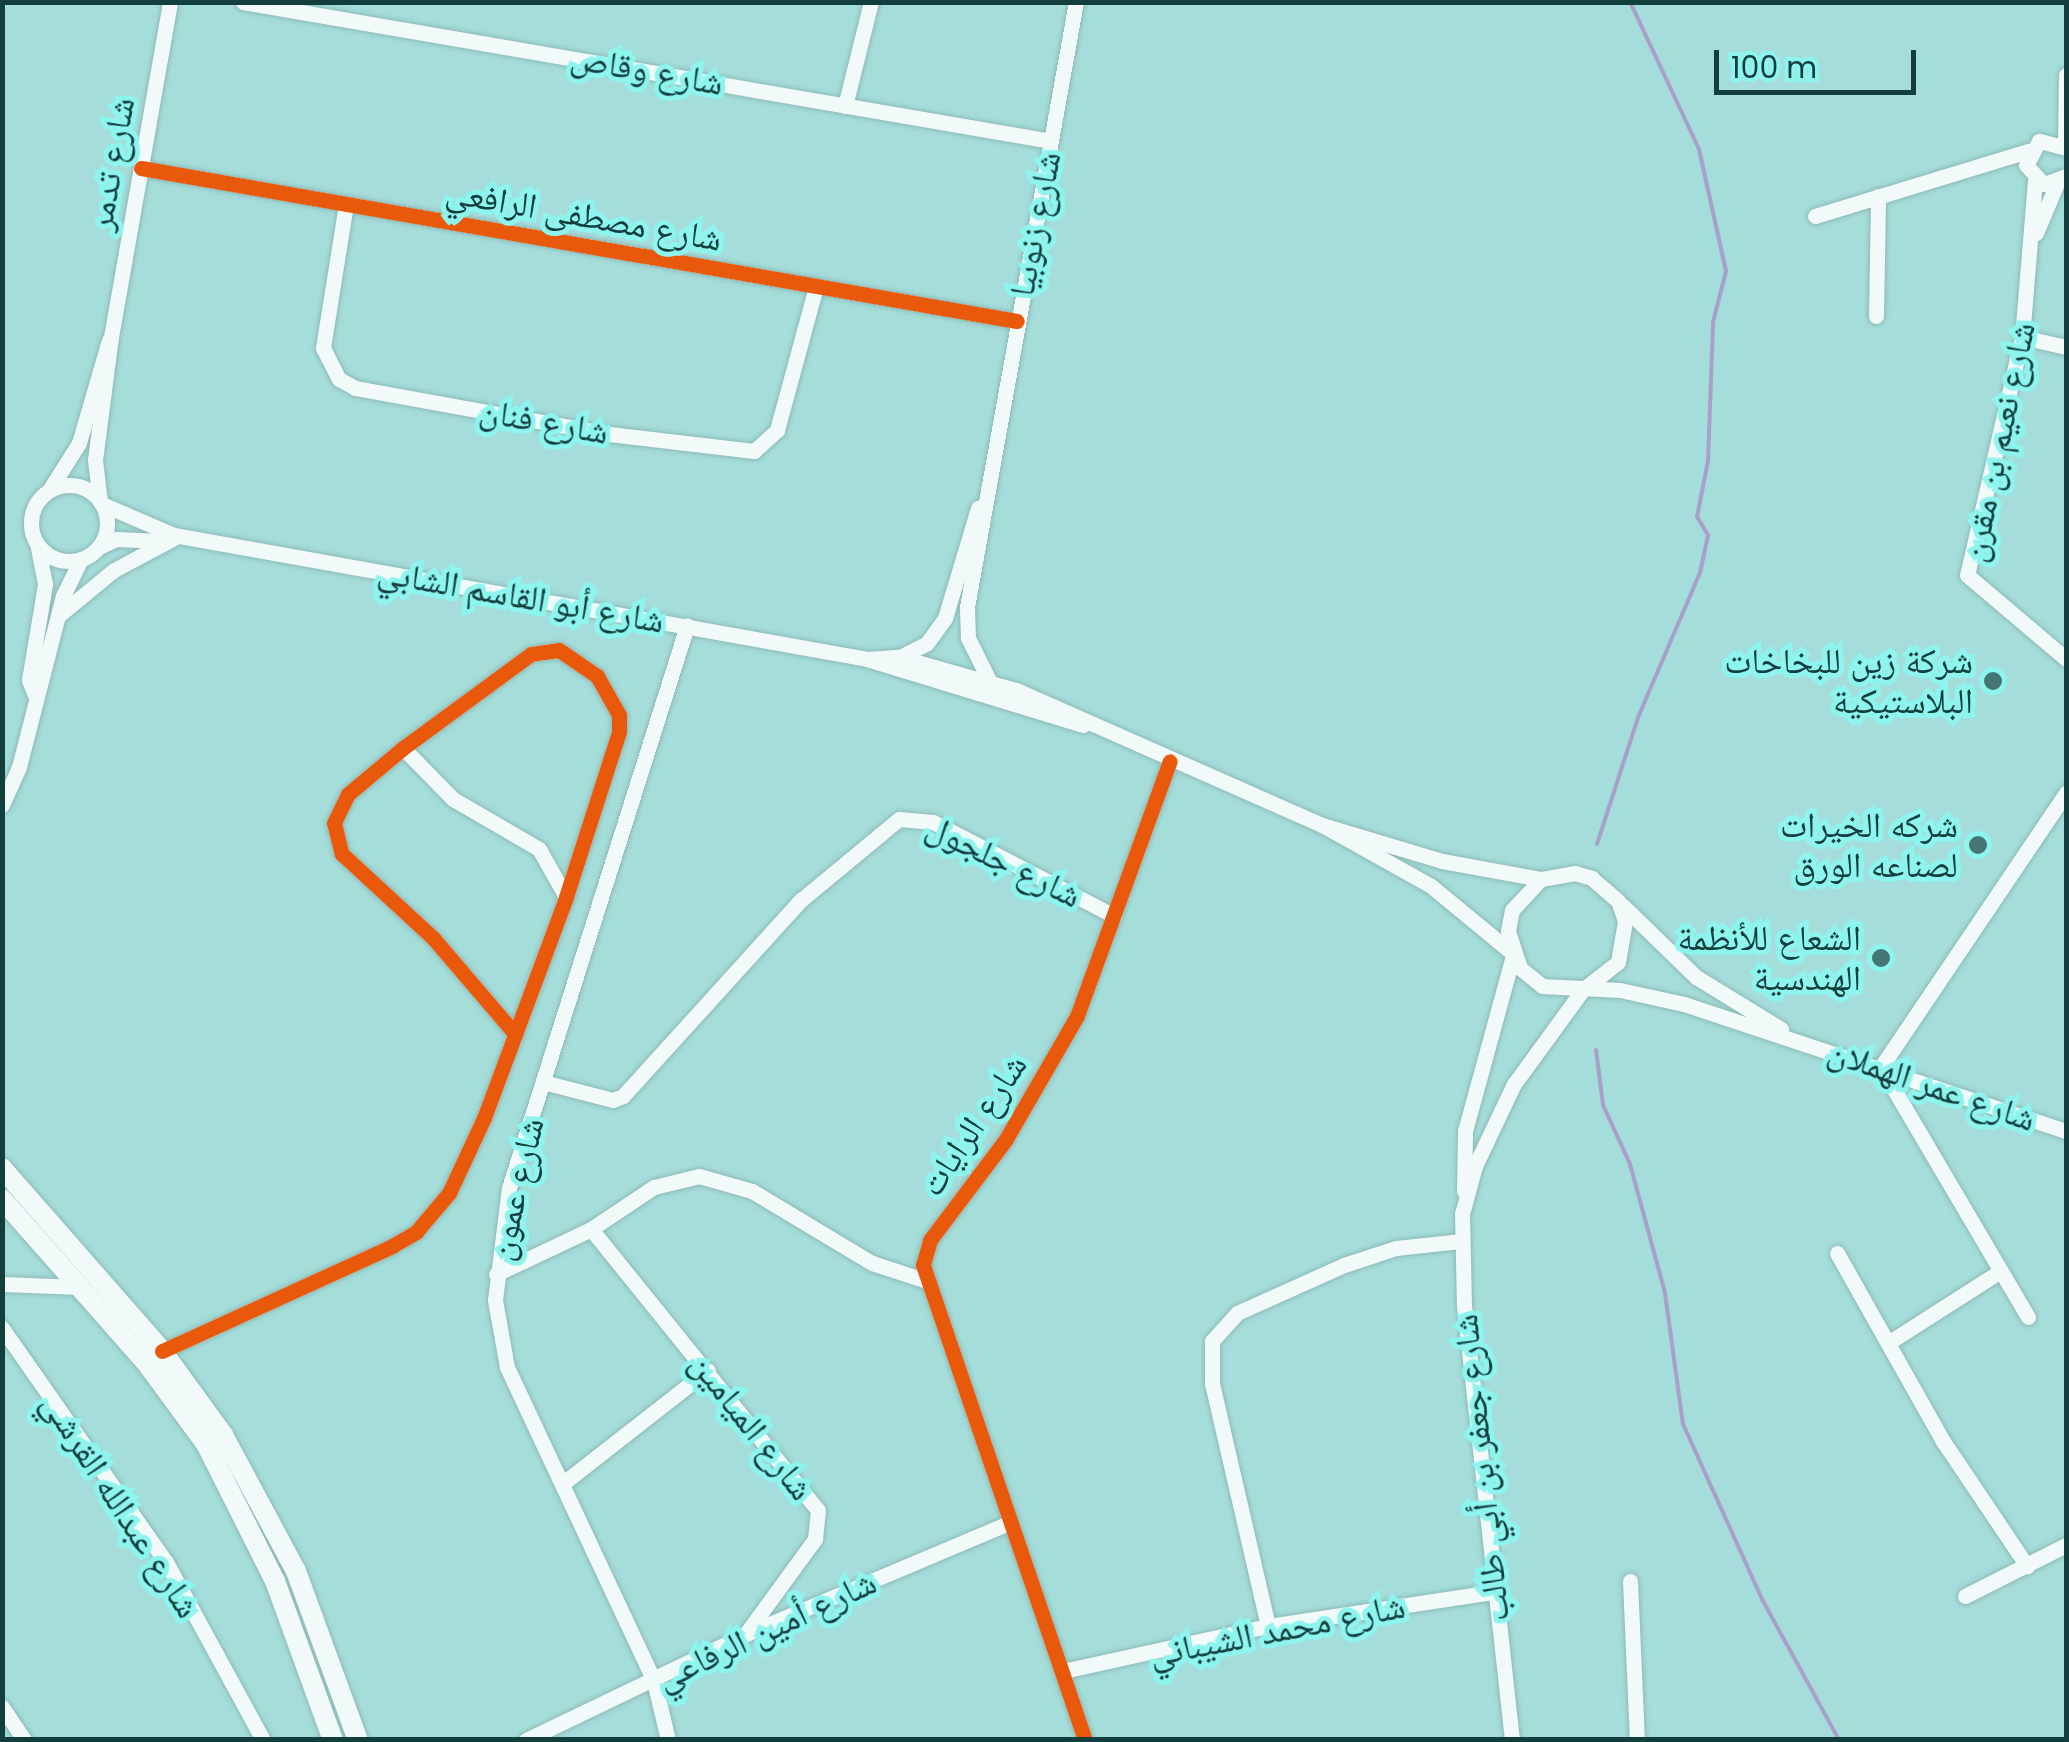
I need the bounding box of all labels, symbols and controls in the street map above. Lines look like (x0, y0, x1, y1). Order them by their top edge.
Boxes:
scale bar (1719, 30, 1922, 92)
street label: شارع وقاص (567, 36, 727, 104)
text: 100 m (1731, 46, 1817, 89)
street label: شارع تدمر (79, 94, 143, 234)
street label: شارع زنوبيا (1000, 148, 1070, 300)
street label: شارع مصطفى الرافعي (443, 170, 725, 260)
street label: شارع نعيم بن مقرن (1952, 318, 2044, 566)
street label: شارع فنان (476, 389, 612, 453)
street label: شارع أبو القاسم الشابي (375, 550, 667, 642)
place label: شركة زين للبخاخات البلاستيكية (1724, 640, 1973, 722)
marker: شركة زين للبخاخات البلاستيكية (1982, 670, 2004, 692)
place label: شركه الخيرات لصناعه الورق (1780, 804, 1958, 886)
street label: شارع جلجول (920, 805, 1088, 917)
marker: شركه الخيرات لصناعه الورق (1967, 834, 1989, 856)
place label: الشعاع للأنظمة الهندسية (1678, 917, 1861, 999)
marker: الشعاع للأنظمة الهندسية (1870, 947, 1892, 969)
street label: شارع عمر الهملان (1823, 1030, 2041, 1140)
street label: شارع الرايات (910, 1046, 1036, 1204)
street label: شارع عمون (479, 1114, 553, 1264)
street label: شارع جعفر بن أبي طالب (1444, 1312, 1518, 1624)
street label: شارع الميامين (681, 1343, 823, 1509)
street label: شارع عبدالله القرشي (32, 1384, 210, 1626)
street label: شارع أمين الرفاعي (649, 1561, 883, 1699)
street label: شارع محمد الشيباني (1145, 1585, 1409, 1675)

